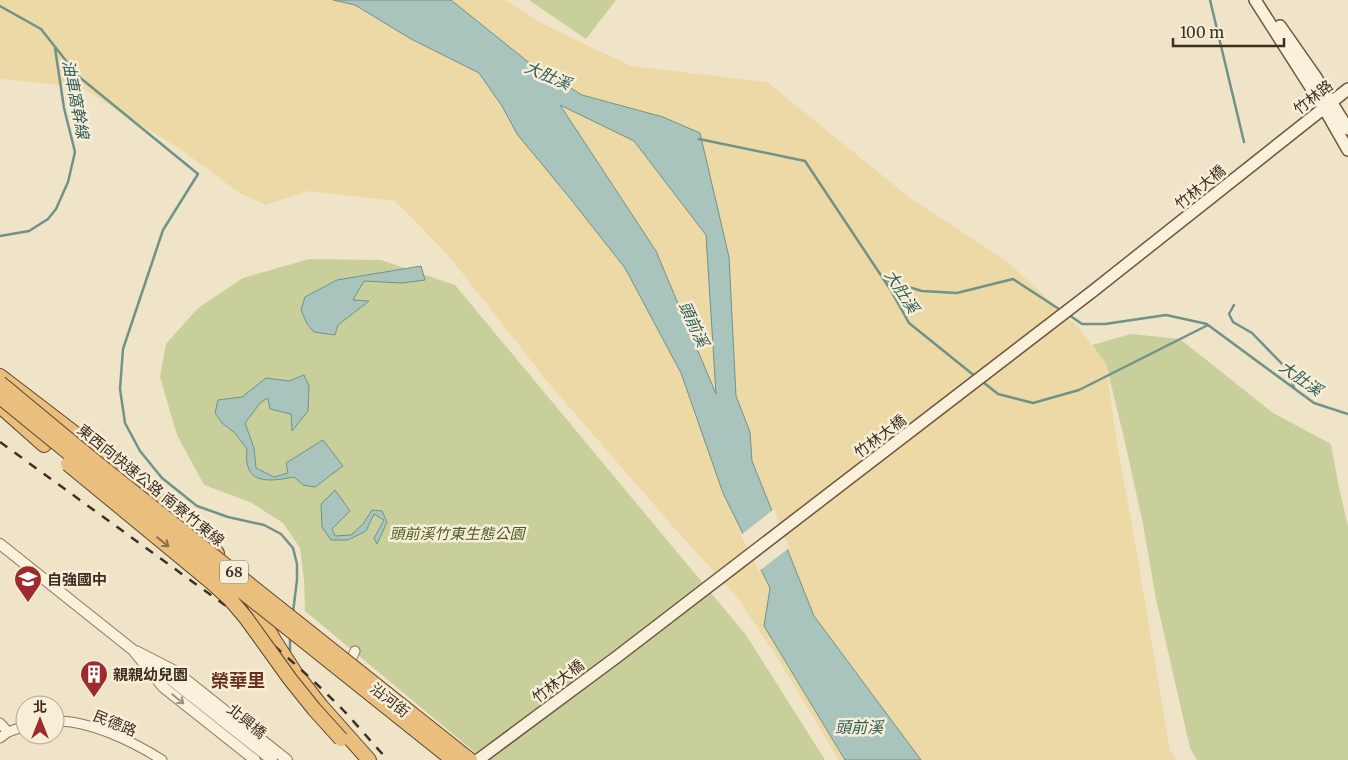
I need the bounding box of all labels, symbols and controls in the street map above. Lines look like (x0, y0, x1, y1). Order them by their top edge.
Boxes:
scale bar (1173, 15, 1284, 47)
text: 100 m (1180, 23, 1224, 42)
water label: 大肚溪 (522, 56, 576, 94)
water label: 油車窩幹線 (59, 58, 94, 142)
street label: 竹林路 (1289, 76, 1337, 118)
street label: 竹林大橋 (1171, 161, 1229, 213)
water label: 大肚溪 (881, 265, 925, 318)
water label: 頭前溪 (675, 298, 714, 352)
water label: 大肚溪 (1276, 356, 1328, 401)
street label: 竹林大橋 (850, 410, 910, 462)
street label: 東西向快速公路 南寮竹東線 (74, 420, 228, 550)
park label: 頭前溪竹東生態公園 (389, 524, 526, 543)
one-way arrow (156, 537, 169, 548)
road number: 68 (220, 560, 248, 584)
school or university icon: 自強國中 (13, 564, 43, 603)
place label: 自強國中 (47, 570, 107, 589)
street label: 竹林大橋 (528, 655, 588, 707)
building icon: 親親幼兒園 (79, 659, 109, 698)
place label: 親親幼兒園 (113, 665, 188, 684)
district label: 榮華里 (211, 669, 265, 692)
street label: 沿河街 (366, 679, 414, 721)
one-way arrow (171, 693, 184, 704)
north arrow (15, 695, 65, 745)
text: 北 (33, 698, 47, 716)
street label: 北興橋 (224, 699, 270, 743)
street label: 民德路 (91, 706, 139, 740)
water label: 頭前溪 (835, 717, 885, 737)

